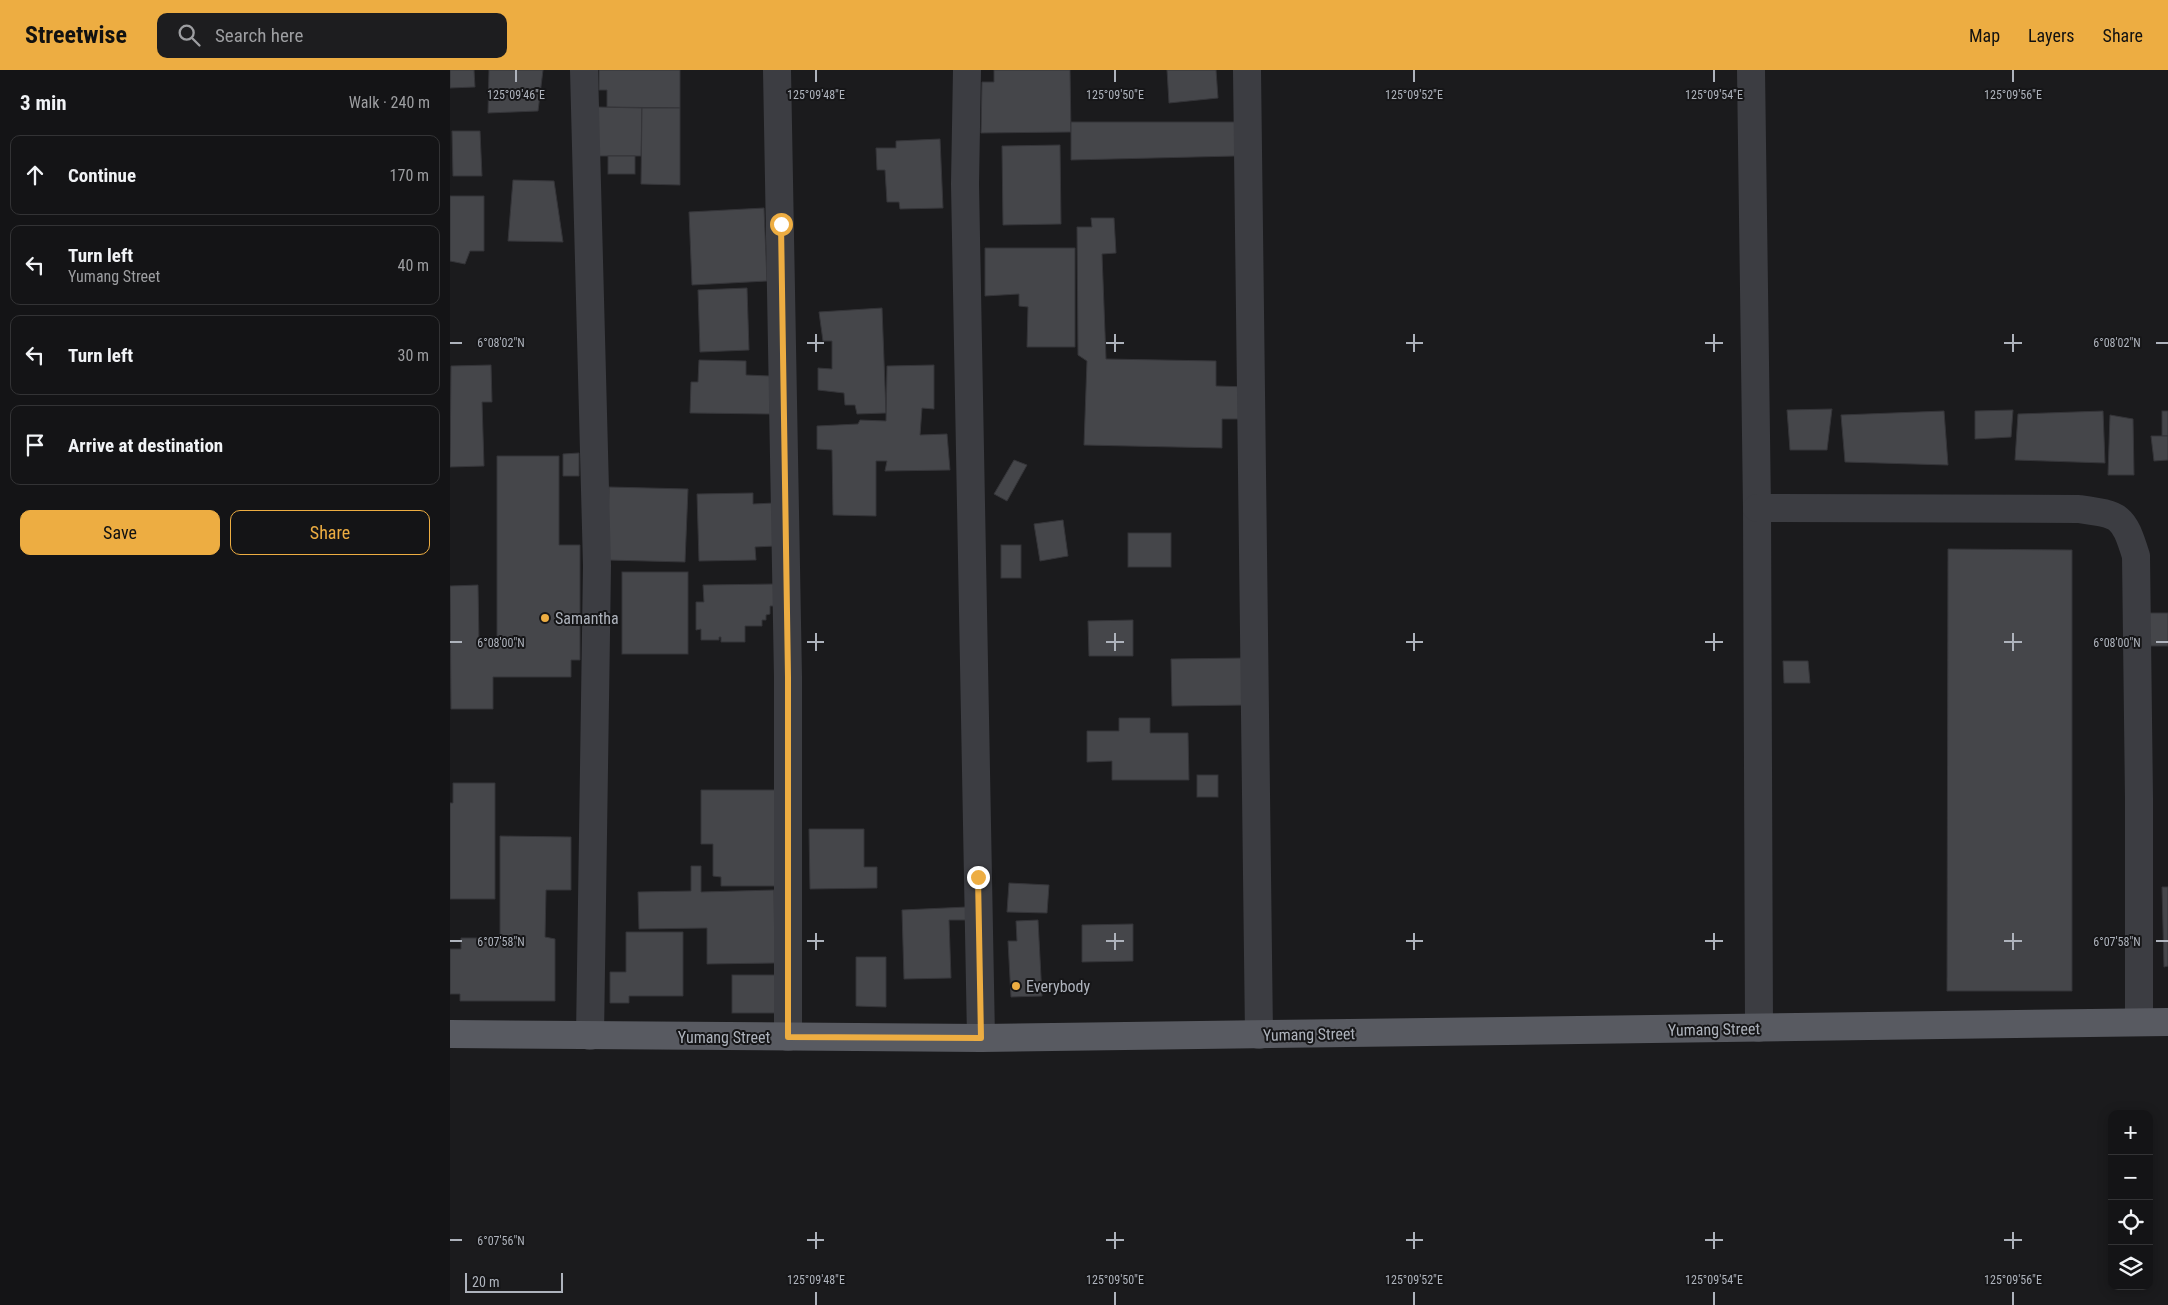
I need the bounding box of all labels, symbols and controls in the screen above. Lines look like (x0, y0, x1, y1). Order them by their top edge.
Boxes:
search box (157, 13, 507, 58)
text: Streetwise (25, 21, 127, 49)
icon: search (175, 21, 203, 49)
text: Search here (215, 24, 303, 47)
text: Map (1969, 25, 2000, 46)
text: Layers (2028, 25, 2075, 46)
text: Share (2103, 25, 2143, 46)
text: 125°09'46"E (487, 88, 545, 102)
text: 125°09'48"E (787, 88, 845, 102)
text: 125°09'50"E (1086, 88, 1144, 102)
text: 125°09'52"E (1385, 88, 1443, 102)
text: 125°09'54"E (1685, 88, 1743, 102)
text: 125°09'56"E (1984, 88, 2042, 102)
text: 3 min (20, 91, 67, 115)
text: Walk · 240 m (349, 93, 430, 112)
icon: ahead (21, 161, 49, 189)
text: Continue (68, 164, 136, 187)
text: 170 m (390, 166, 429, 185)
route start (770, 213, 793, 236)
text: Turn left (68, 244, 133, 267)
icon: left (21, 251, 49, 279)
text: 40 m (397, 256, 429, 275)
text: Yumang Street (68, 267, 160, 286)
text: 6°08'02"N (477, 336, 525, 350)
text: 6°08'02"N (2093, 336, 2141, 350)
icon: left (21, 341, 49, 369)
text: Turn left (68, 344, 133, 367)
text: 30 m (397, 346, 429, 365)
icon: arrive (21, 431, 49, 459)
text: Arrive at destination (68, 434, 223, 457)
button: Save (20, 510, 220, 555)
button: Share (230, 510, 430, 555)
place label: Samantha (555, 609, 619, 628)
marker: Samantha (539, 612, 551, 624)
text: 6°08'00"N (477, 636, 525, 650)
text: 6°08'00"N (2093, 636, 2141, 650)
route end (967, 866, 990, 889)
text: 6°07'58"N (477, 935, 525, 949)
text: 6°07'58"N (2093, 935, 2141, 949)
place label: Everybody (1026, 977, 1091, 996)
marker: Everybody (1010, 980, 1022, 992)
street label: Yumang Street (1668, 1019, 1761, 1040)
street label: Yumang Street (1263, 1024, 1356, 1045)
street label: Yumang Street (678, 1028, 770, 1047)
map controls (2108, 1110, 2153, 1290)
button: + (2108, 1110, 2153, 1155)
button: − (2108, 1155, 2153, 1200)
button: locate (2108, 1200, 2153, 1245)
text: 6°07'56"N (477, 1234, 525, 1248)
button: layers (2108, 1245, 2153, 1290)
scale bar (465, 1270, 562, 1293)
text: 125°09'48"E (787, 1273, 845, 1287)
text: 125°09'50"E (1086, 1273, 1144, 1287)
text: 125°09'52"E (1385, 1273, 1443, 1287)
text: 125°09'54"E (1685, 1273, 1743, 1287)
text: 125°09'56"E (1984, 1273, 2042, 1287)
text: 20 m (472, 1274, 500, 1290)

